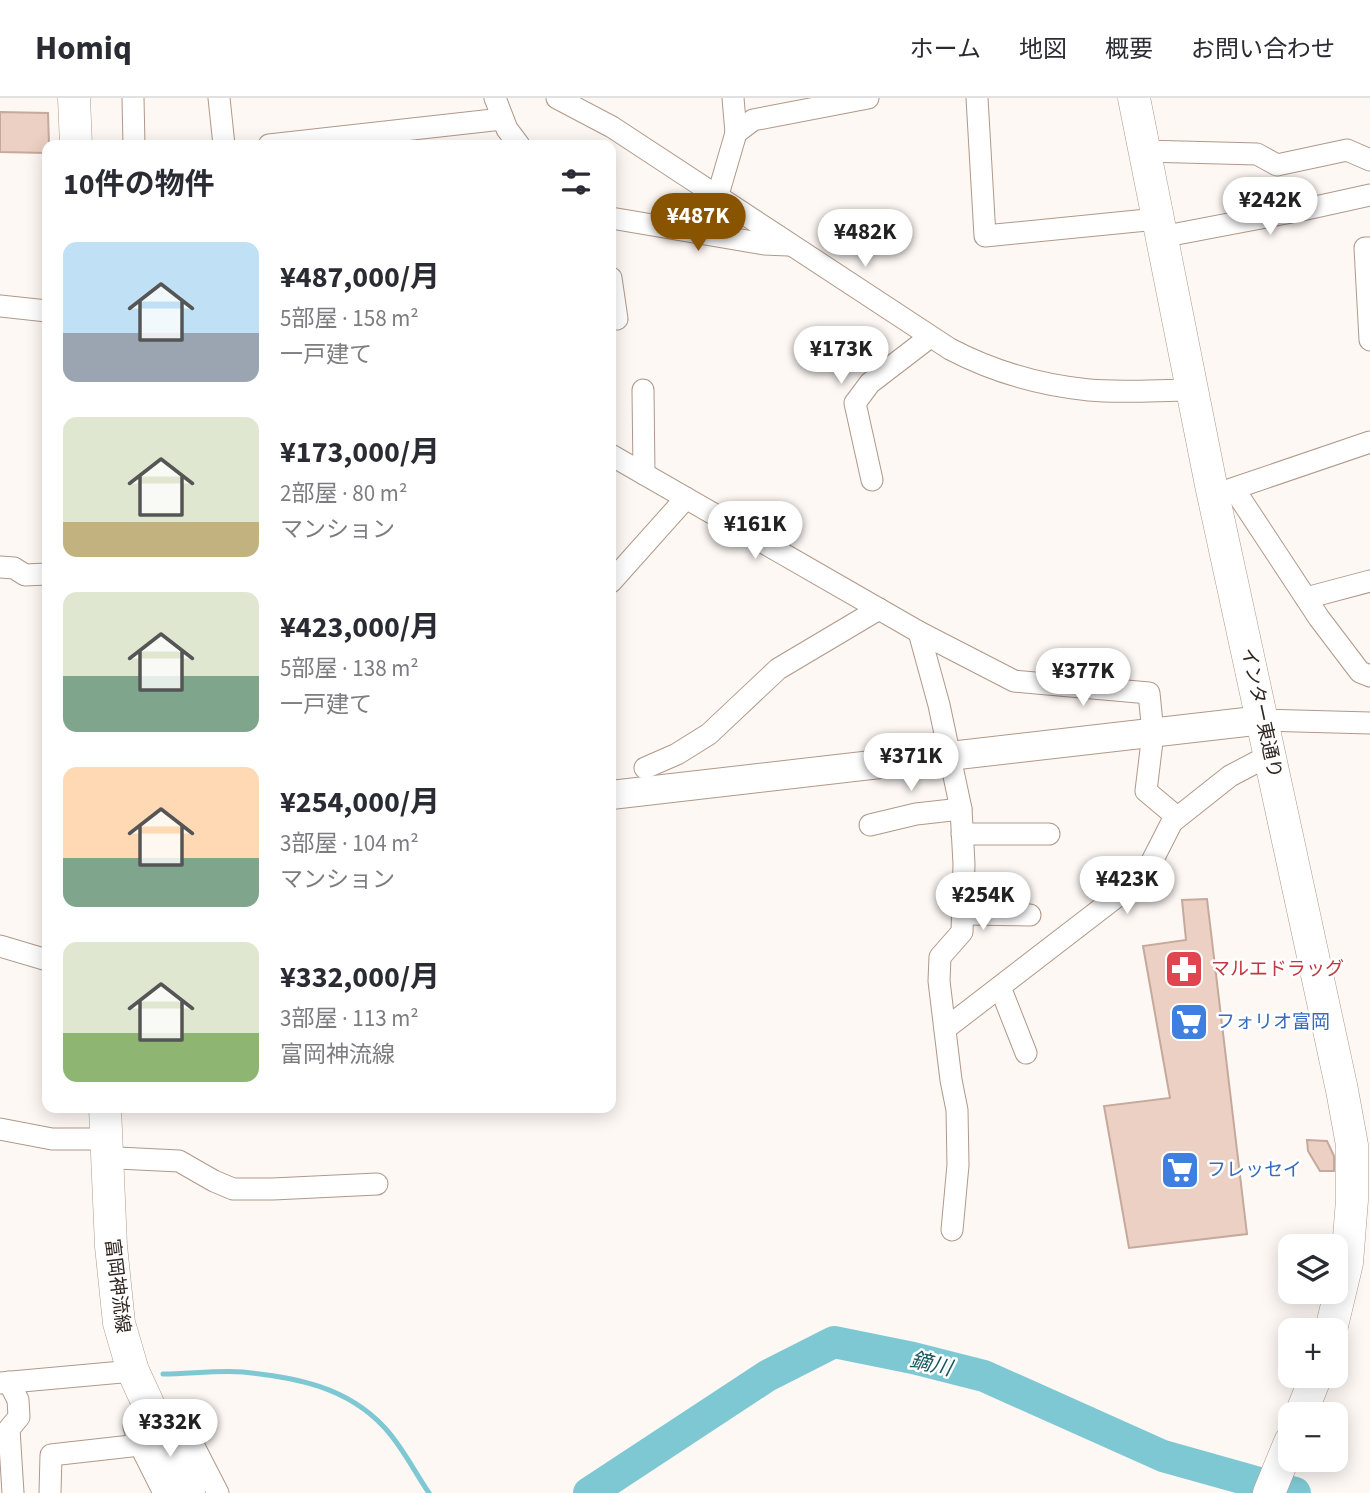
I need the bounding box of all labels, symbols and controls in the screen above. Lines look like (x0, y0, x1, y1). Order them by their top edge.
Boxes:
text: Homiq (35, 25, 132, 72)
text: ホーム (910, 32, 981, 67)
text: 地図 (1019, 32, 1067, 67)
text: 概要 (1105, 32, 1153, 67)
text: お問い合わせ (1191, 32, 1335, 67)
text: 10件の物件 (63, 163, 215, 206)
icon: filters (557, 163, 595, 201)
pin: ¥242K (1221, 178, 1319, 237)
text: ¥242K (1239, 183, 1301, 216)
pin: ¥487K (649, 194, 747, 253)
text: ¥487K (667, 199, 729, 232)
pin: ¥482K (816, 209, 914, 269)
text: ¥482K (834, 215, 896, 248)
text: ¥487,000/月 (280, 256, 440, 299)
icon: home (119, 270, 203, 354)
text: 5部屋 · 158 m² (280, 302, 419, 335)
pin: ¥173K (792, 327, 890, 386)
text: ¥173K (810, 332, 872, 365)
text: 一戸建て (280, 338, 372, 371)
text: ¥173,000/月 (280, 431, 440, 474)
icon: home (119, 445, 203, 529)
text: 2部屋 · 80 m² (280, 477, 407, 510)
pin: ¥161K (706, 502, 804, 561)
text: ¥161K (724, 507, 786, 540)
text: マンション (280, 513, 395, 546)
text: ¥423,000/月 (280, 606, 440, 649)
icon: home (119, 620, 203, 704)
street label: インター東通り (1234, 645, 1288, 781)
pin: ¥377K (1034, 648, 1132, 708)
text: 5部屋 · 138 m² (280, 652, 419, 685)
text: ¥377K (1052, 654, 1114, 687)
text: 一戸建て (280, 688, 372, 721)
pin: ¥371K (862, 734, 960, 793)
text: ¥371K (880, 739, 942, 772)
text: ¥254,000/月 (280, 781, 440, 824)
icon: home (119, 795, 203, 879)
text: 3部屋 · 104 m² (280, 827, 419, 860)
pin: ¥423K (1078, 856, 1176, 916)
text: ¥423K (1096, 862, 1158, 895)
text: マンション (280, 863, 395, 896)
pin: ¥254K (934, 872, 1032, 932)
text: ¥254K (952, 878, 1014, 911)
pharmacy icon: マルエドラッグ (1163, 948, 1205, 990)
text: ¥332,000/月 (280, 956, 440, 999)
place label: マルエドラッグ (1211, 956, 1344, 983)
icon: home (119, 970, 203, 1054)
supermarket icon: フォリオ富岡 (1168, 1001, 1210, 1043)
text: 3部屋 · 113 m² (280, 1002, 419, 1035)
place label: フォリオ富岡 (1216, 1009, 1330, 1036)
text: 富岡神流線 (280, 1038, 395, 1071)
supermarket icon: フレッセイ (1159, 1149, 1201, 1191)
place label: フレッセイ (1207, 1157, 1302, 1184)
map controls (1278, 1234, 1348, 1472)
button: layers (1278, 1234, 1348, 1304)
street label: 富岡神流線 (98, 1237, 136, 1335)
button: + (1278, 1318, 1348, 1388)
water label: 鏑川 (907, 1345, 957, 1384)
pin: ¥332K (121, 1400, 219, 1459)
button: − (1278, 1402, 1348, 1472)
text: ¥332K (139, 1405, 201, 1438)

